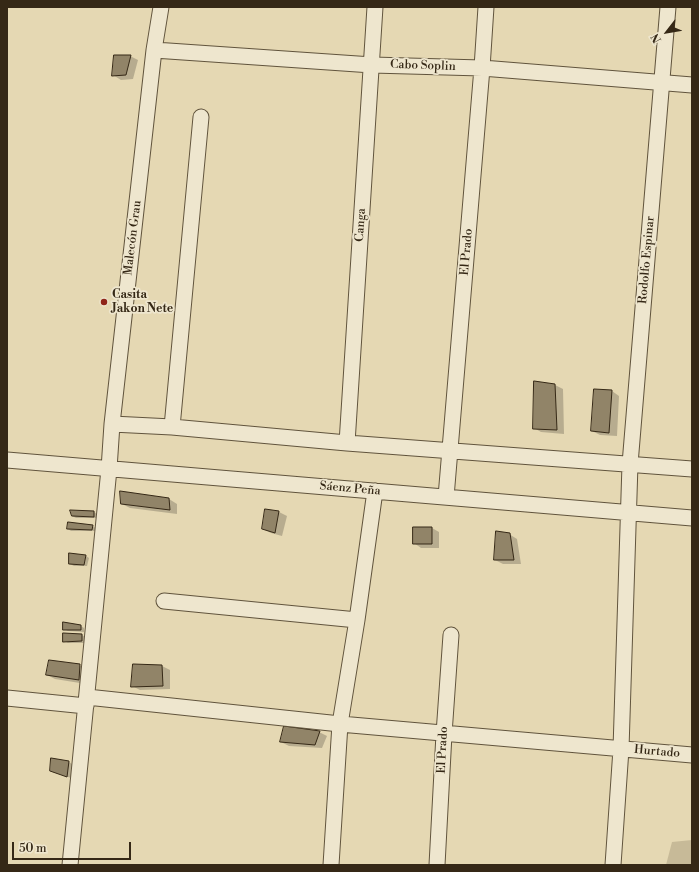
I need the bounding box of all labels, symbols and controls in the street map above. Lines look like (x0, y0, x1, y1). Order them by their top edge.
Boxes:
north arrow (647, 12, 687, 52)
text: N (648, 31, 665, 46)
street label: Cabo Soplin (390, 58, 456, 74)
street label: Malecón Grau (121, 200, 145, 276)
street label: Canga (353, 208, 369, 242)
street label: Rodolfo Espinar (636, 215, 658, 305)
street label: El Prado (458, 228, 476, 276)
place label: Casita Jakon Nete (112, 288, 173, 316)
marker: Casita Jakon Nete (99, 297, 109, 307)
street label: Sáenz Peña (319, 479, 381, 499)
street label: El Prado (435, 726, 451, 774)
street label: Hurtado (633, 743, 681, 761)
scale bar (14, 834, 133, 860)
text: 50 m (19, 841, 47, 856)

